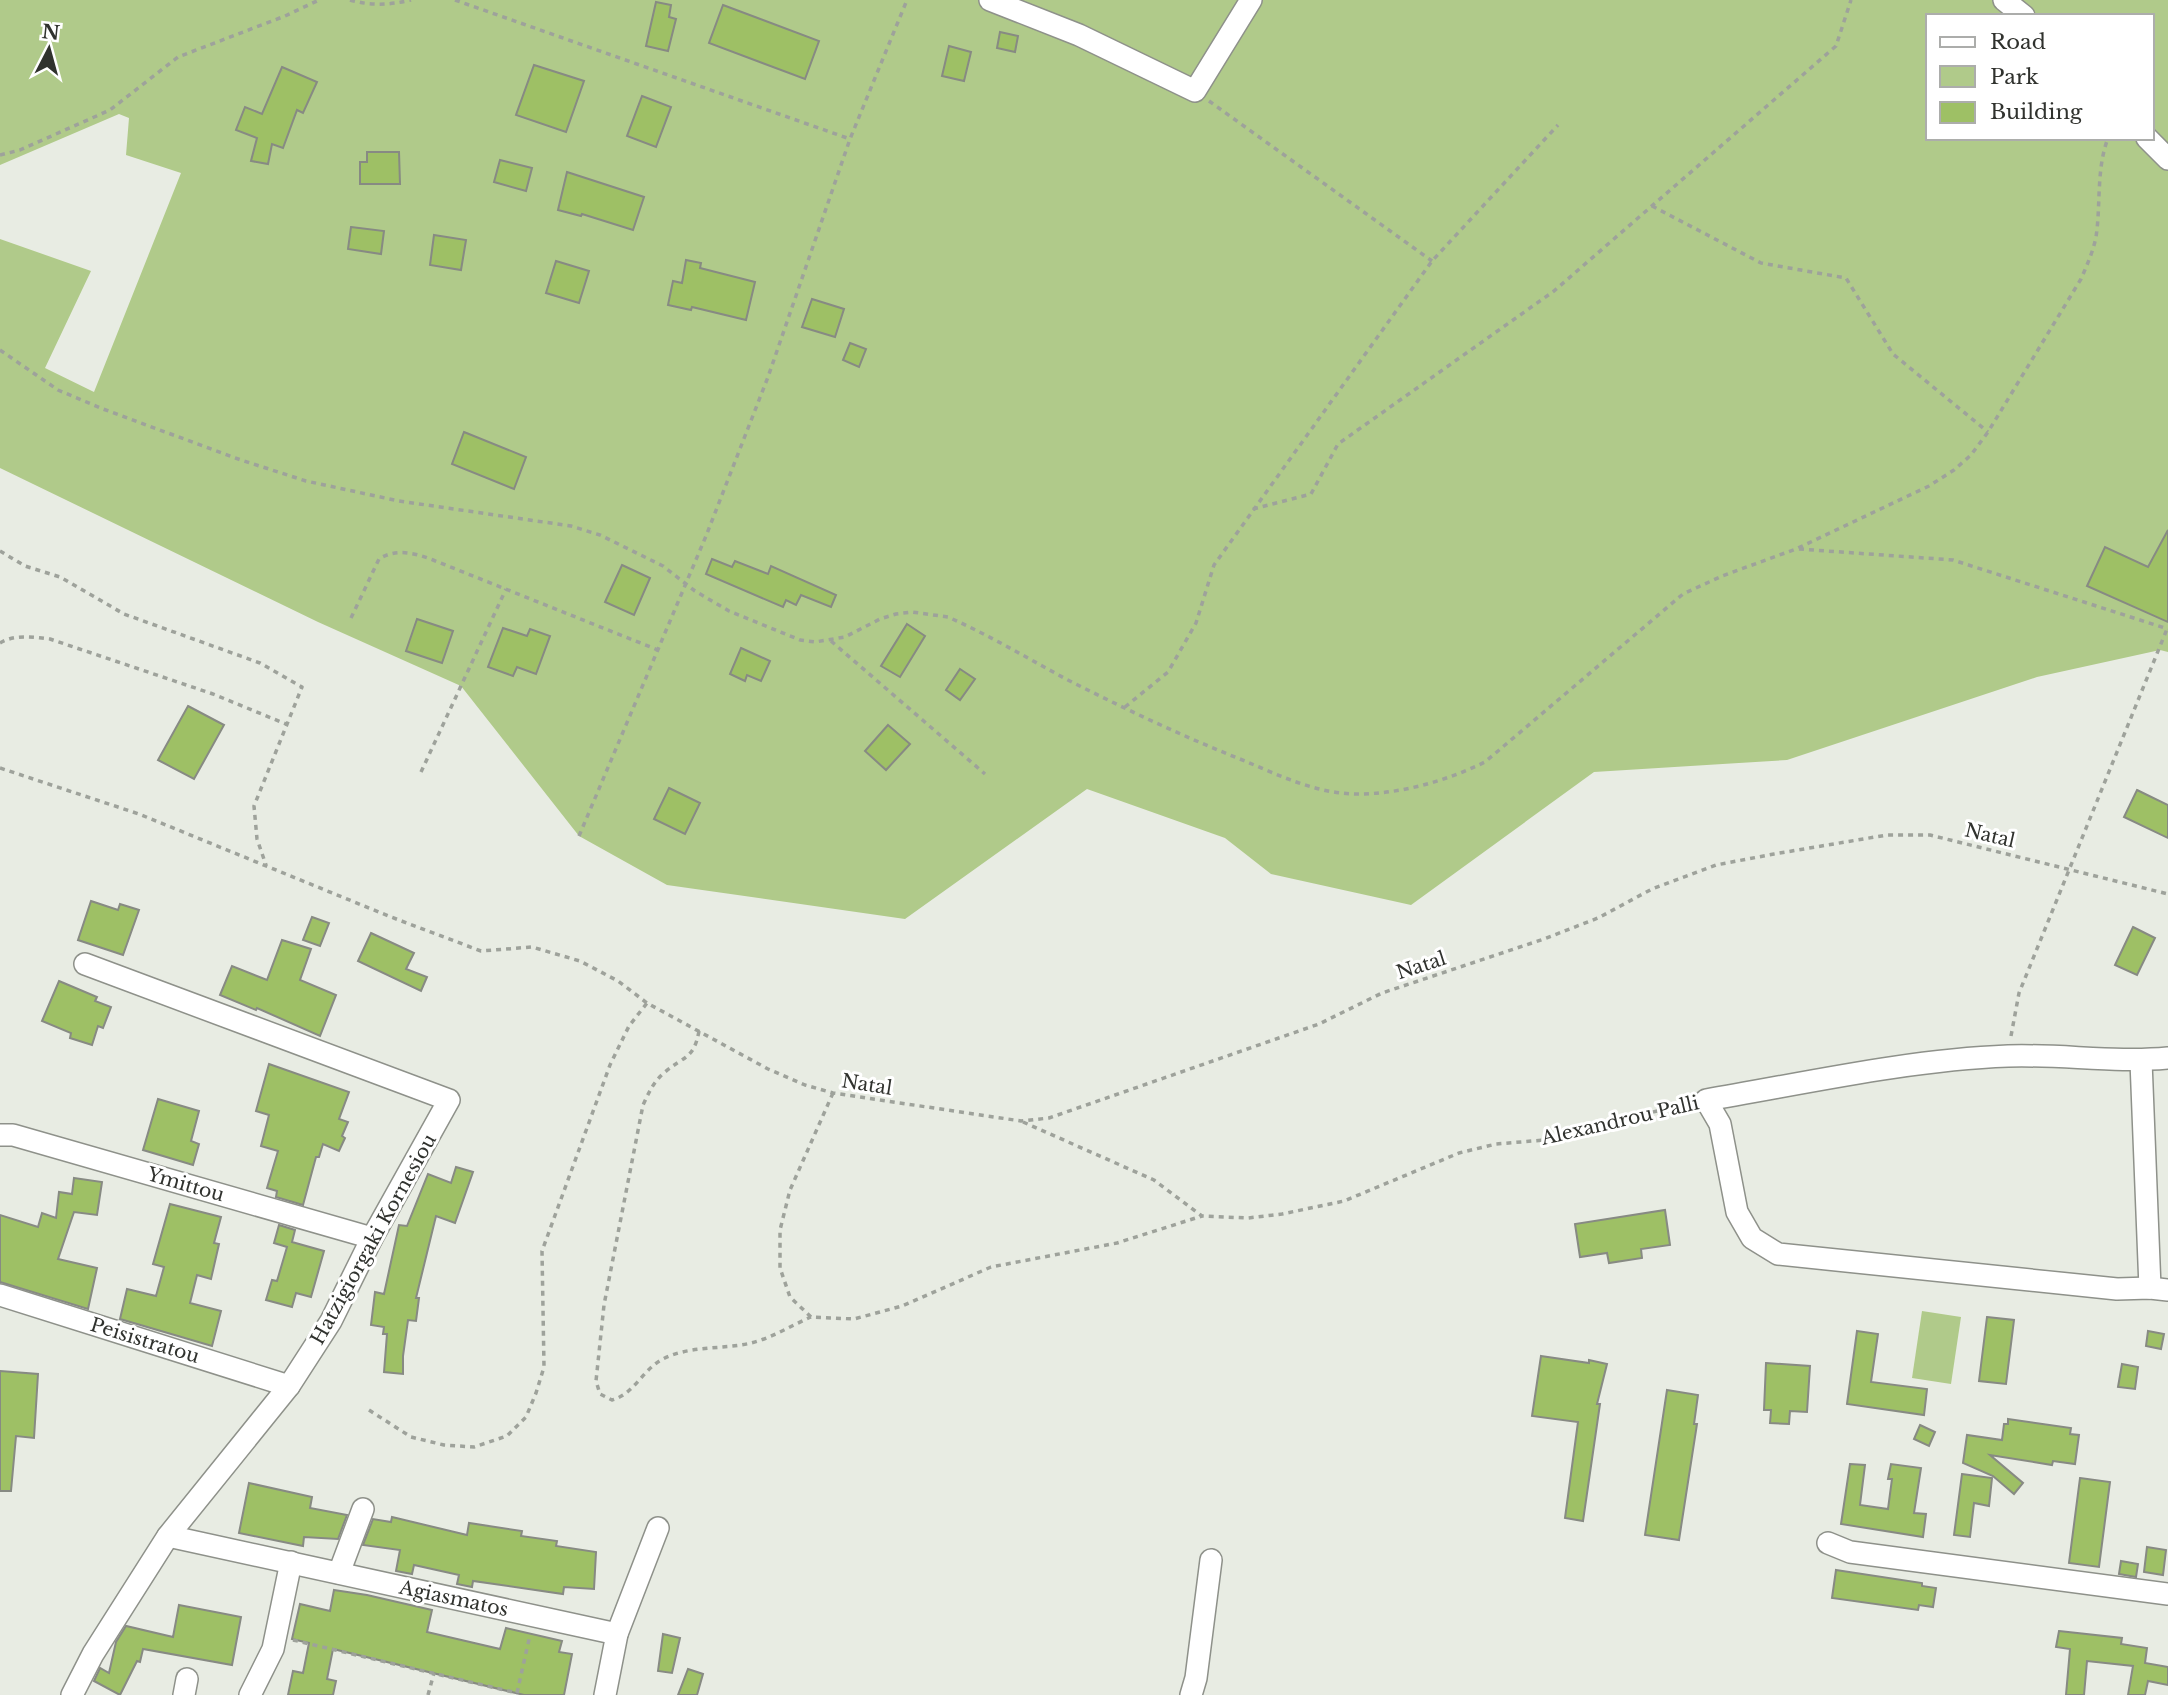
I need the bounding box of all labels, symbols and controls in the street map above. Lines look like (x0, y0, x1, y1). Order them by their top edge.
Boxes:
north arrow (14, 14, 84, 84)
legend (1926, 14, 2154, 140)
text: N (41, 20, 61, 45)
text: Road (1990, 29, 2046, 55)
text: Park (1990, 64, 2039, 90)
text: Building (1990, 99, 2083, 125)
street label: Natal (1963, 819, 2017, 852)
street label: Natal (1393, 947, 1449, 984)
street label: Natal (840, 1069, 894, 1100)
street label: Alexandrou Palli (1538, 1091, 1702, 1150)
street label: Hatzigiorgaki Kornesiou (306, 1130, 441, 1349)
street label: Ymittou (144, 1162, 227, 1206)
street label: Peisistratou (88, 1313, 202, 1368)
street label: Agiasmatos (396, 1576, 510, 1621)

